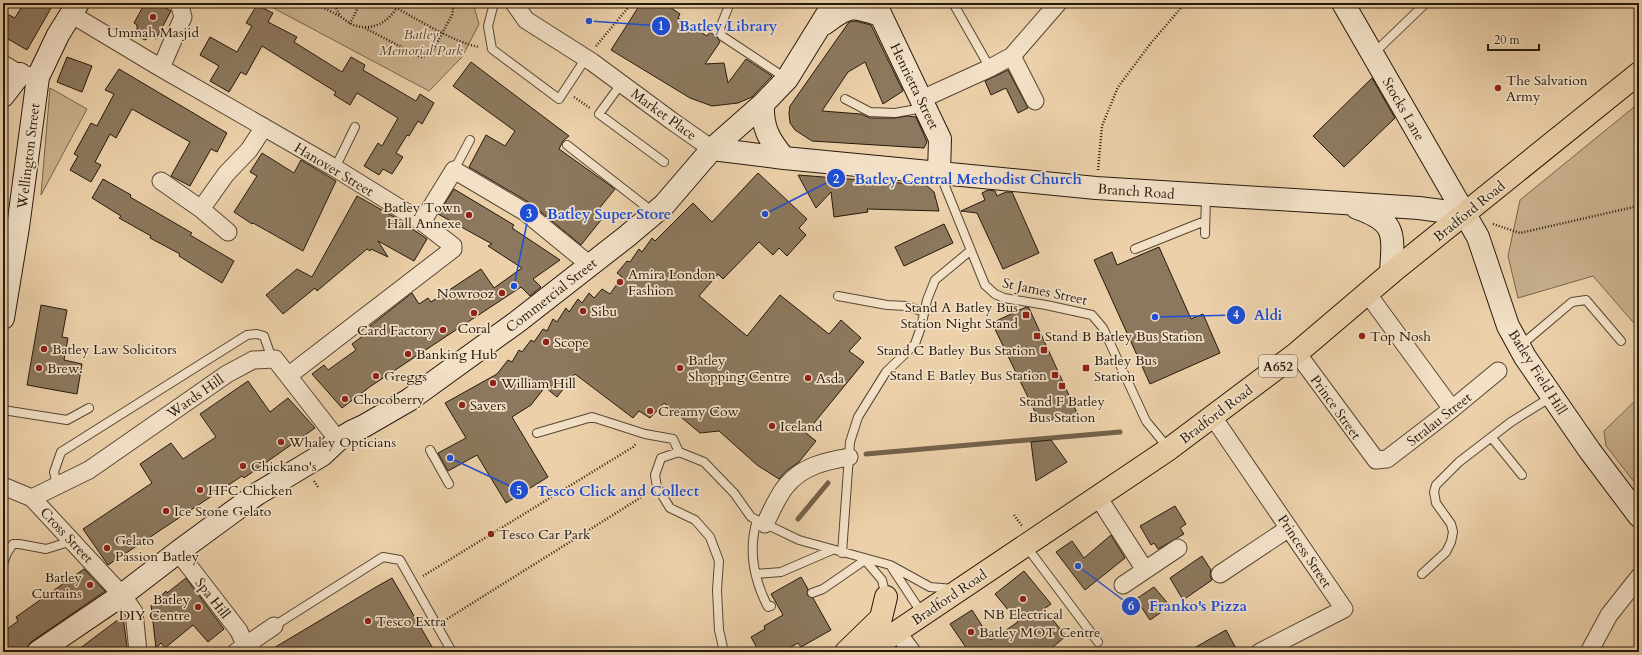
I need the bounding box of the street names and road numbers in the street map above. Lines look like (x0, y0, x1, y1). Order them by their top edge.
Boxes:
street label: Henrietta Street (885, 40, 944, 133)
street label: Stocks Lane (1378, 74, 1429, 144)
street label: Market Place (627, 84, 700, 145)
street label: Wellington Street (12, 102, 44, 211)
street label: Hanover Street (291, 138, 377, 201)
street label: Bradford Road (1430, 176, 1510, 246)
street label: Branch Road (1097, 179, 1176, 204)
street label: Commercial Street (502, 253, 601, 337)
street label: St James Street (1001, 273, 1090, 310)
street label: Batley Field Hill (1504, 326, 1572, 419)
road number: A652 (1259, 355, 1297, 377)
street label: Wards Hill (162, 370, 228, 423)
street label: Prince Street (1306, 371, 1366, 444)
street label: Bradford Road (1176, 380, 1257, 448)
street label: Stralau Street (1403, 388, 1476, 451)
street label: Cross Street (36, 503, 98, 568)
street label: Princess Street (1273, 511, 1337, 592)
street label: Bradford Road (908, 565, 991, 630)
street label: Spa Hill (191, 574, 235, 623)

